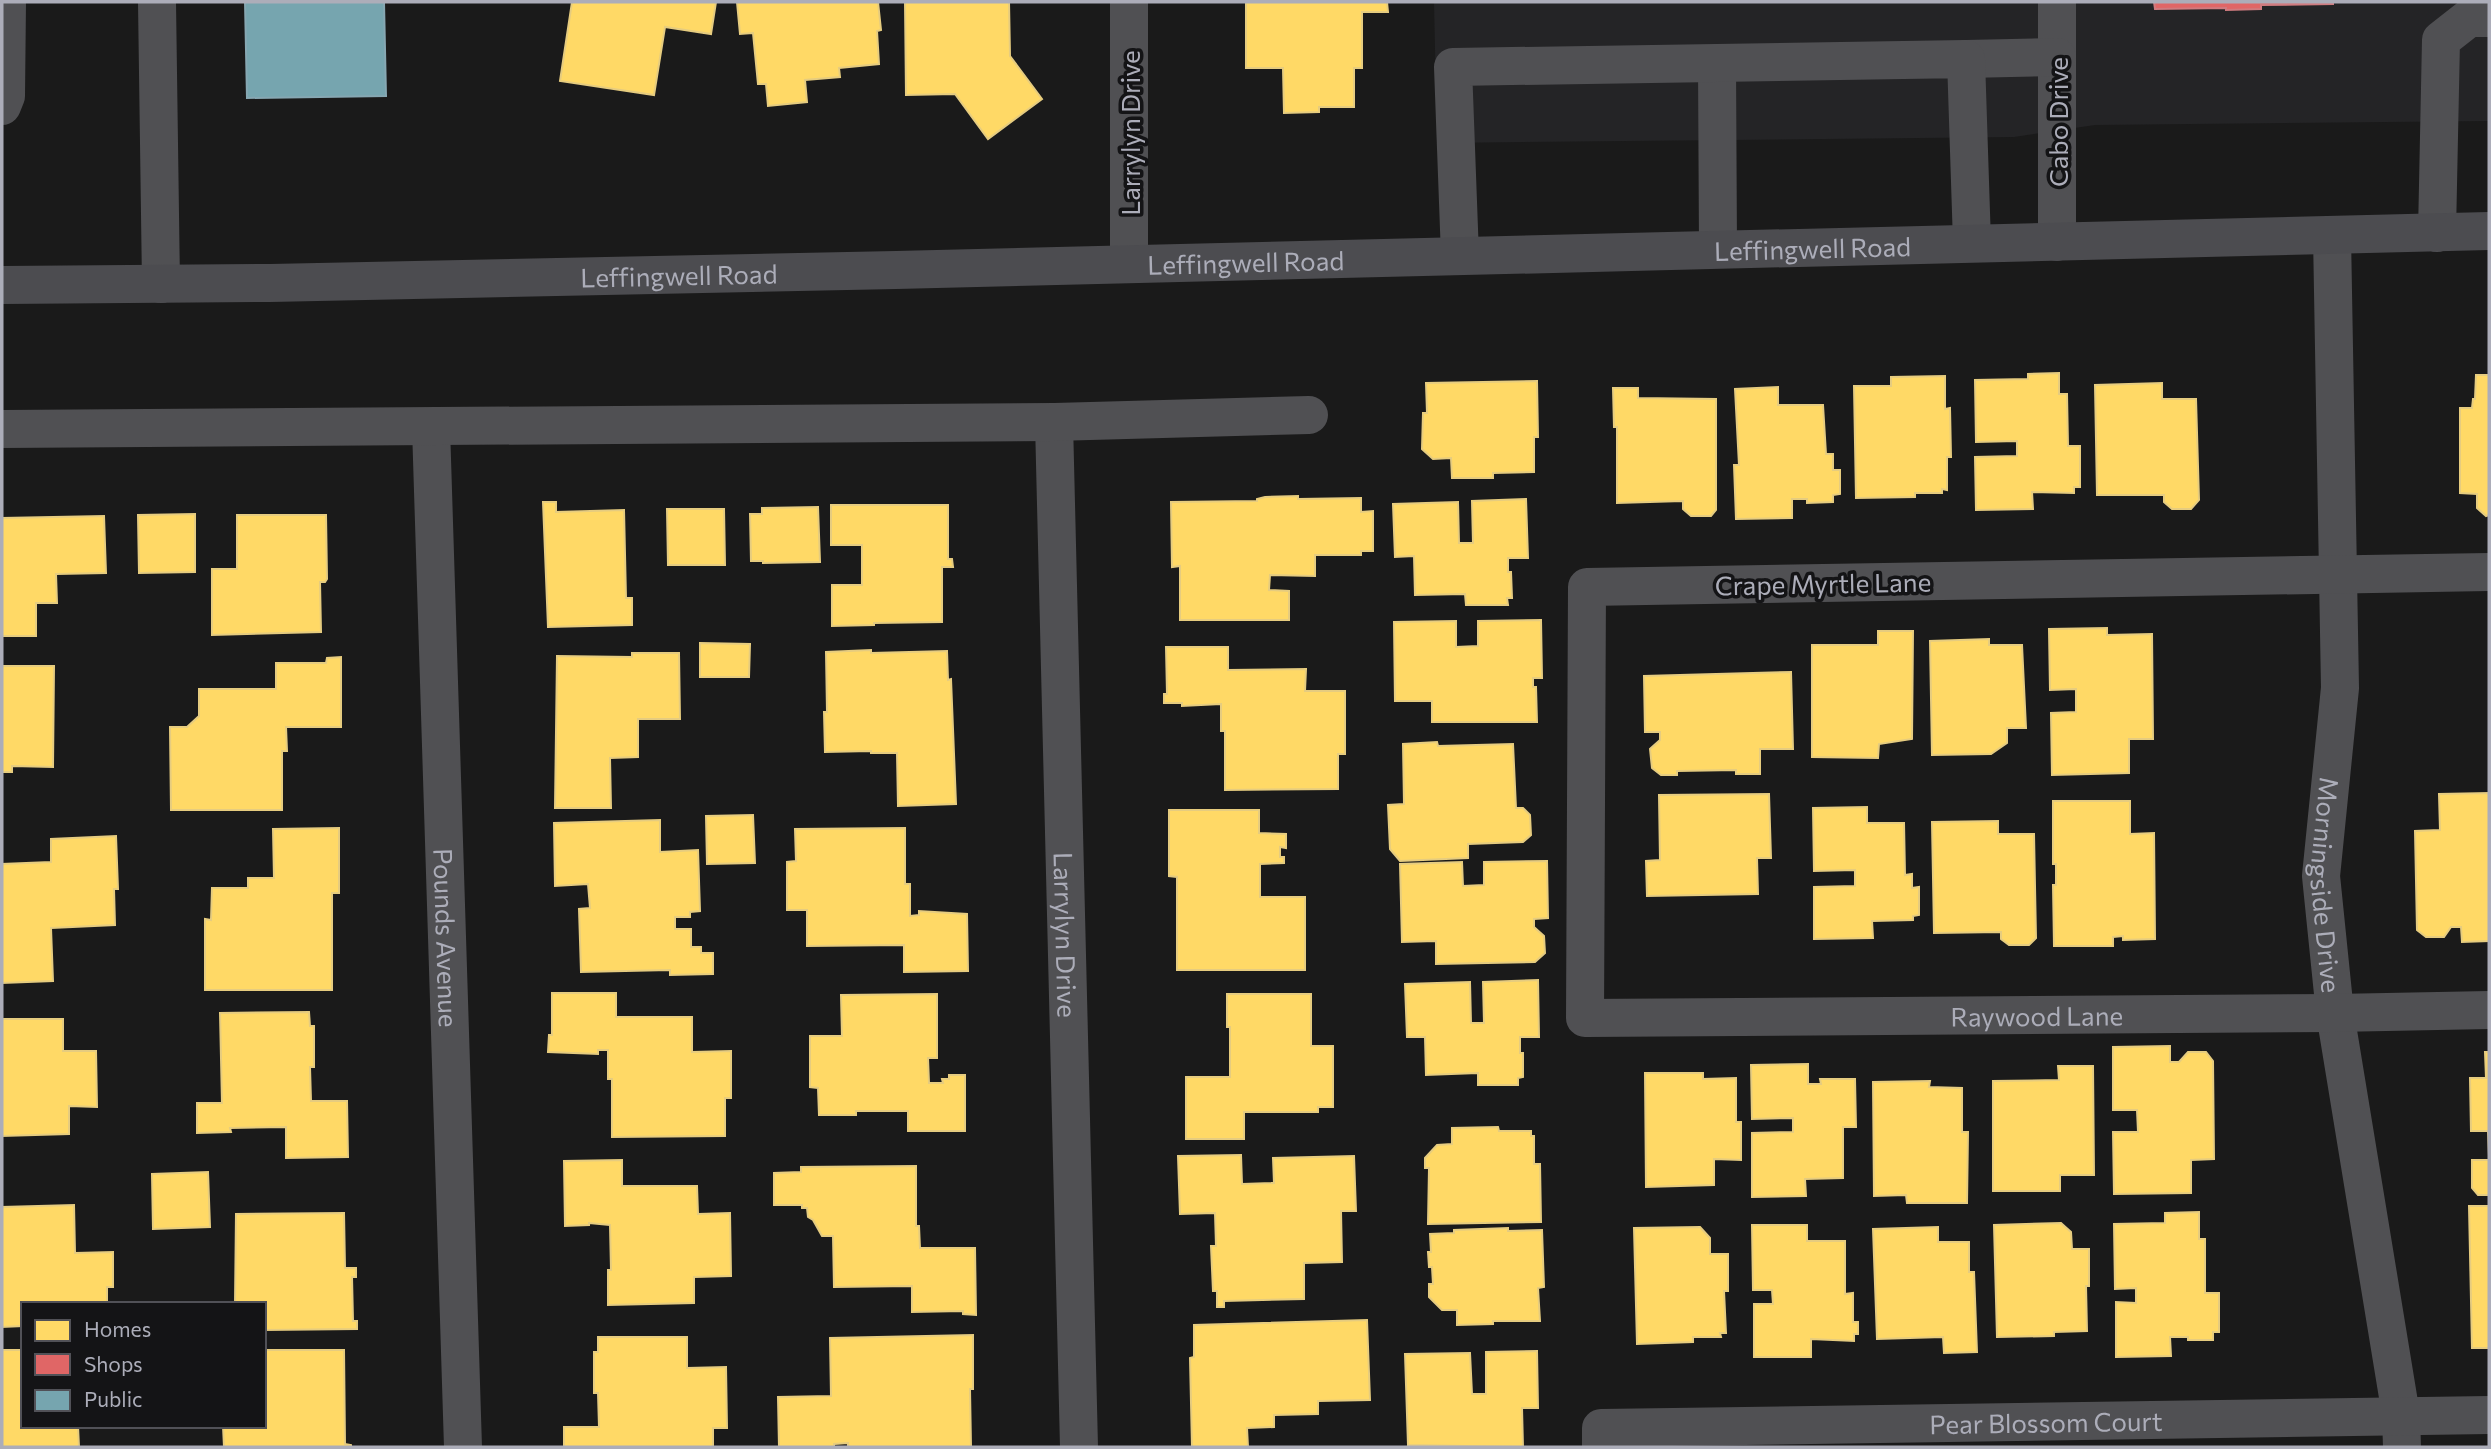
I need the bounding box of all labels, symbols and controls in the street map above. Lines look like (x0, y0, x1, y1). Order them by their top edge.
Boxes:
street label: Larrylyn Drive (1114, 50, 1145, 216)
street label: Cabo Drive (2042, 57, 2073, 187)
street label: Leffingwell Road (1714, 230, 1911, 265)
street label: Leffingwell Road (1147, 244, 1345, 279)
street label: Leffingwell Road (580, 257, 778, 292)
street label: Crape Myrtle Lane (1714, 566, 1932, 600)
street label: Morningside Drive (2305, 776, 2348, 994)
street label: Pounds Avenue (429, 848, 465, 1028)
street label: Larrylyn Drive (1049, 852, 1084, 1018)
street label: Raywood Lane (1950, 999, 2123, 1031)
legend (21, 1302, 266, 1428)
text: Homes (84, 1316, 151, 1341)
text: Shops (84, 1351, 143, 1376)
text: Public (84, 1386, 142, 1411)
street label: Pear Blossom Court (1929, 1404, 2163, 1439)

